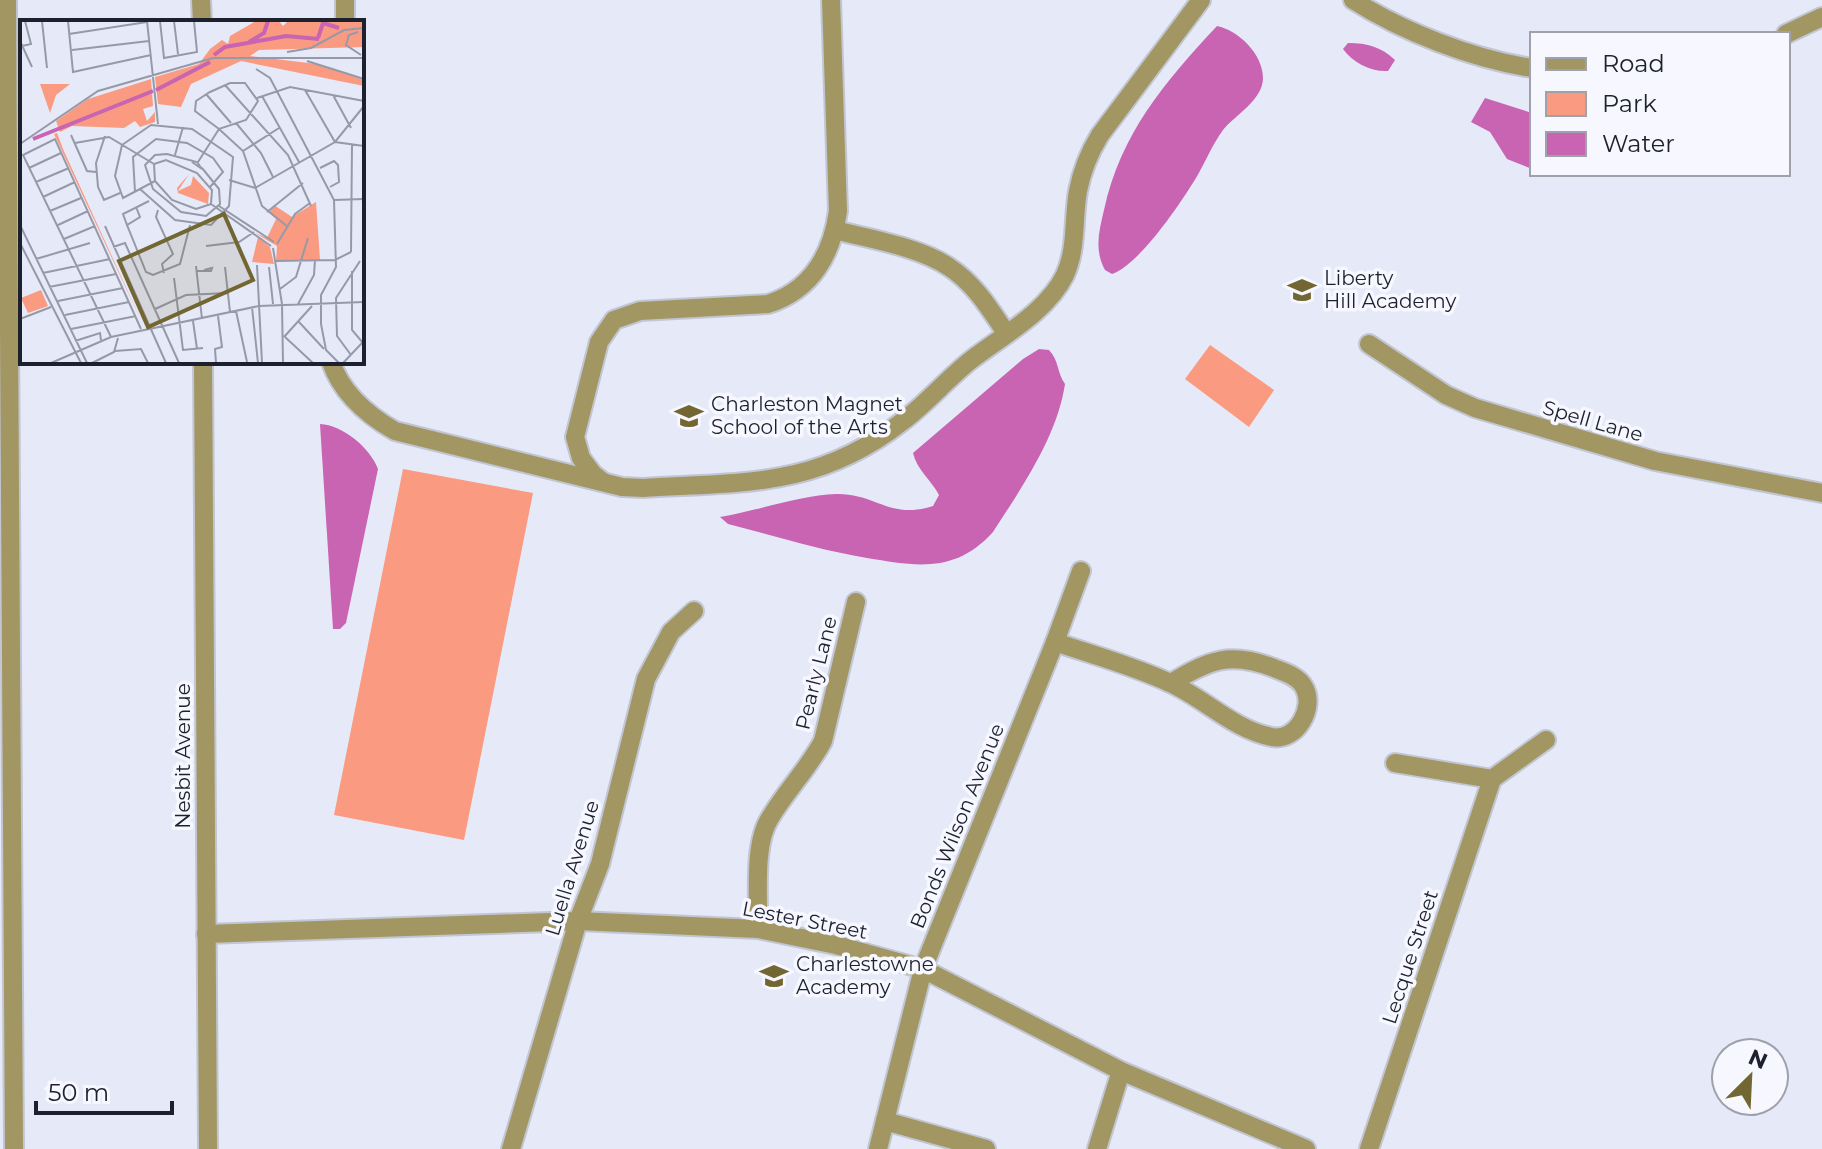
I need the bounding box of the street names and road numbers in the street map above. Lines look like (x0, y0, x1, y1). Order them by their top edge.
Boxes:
street label: Spell Lane (1540, 395, 1646, 447)
street label: Pearly Lane (790, 614, 842, 732)
street label: Nesbit Avenue (171, 683, 195, 829)
street label: Bonds Wilson Avenue (905, 720, 1009, 932)
street label: Luella Avenue (540, 797, 604, 939)
street label: Lecque Street (1377, 887, 1443, 1027)
street label: Lester Street (740, 896, 870, 944)

